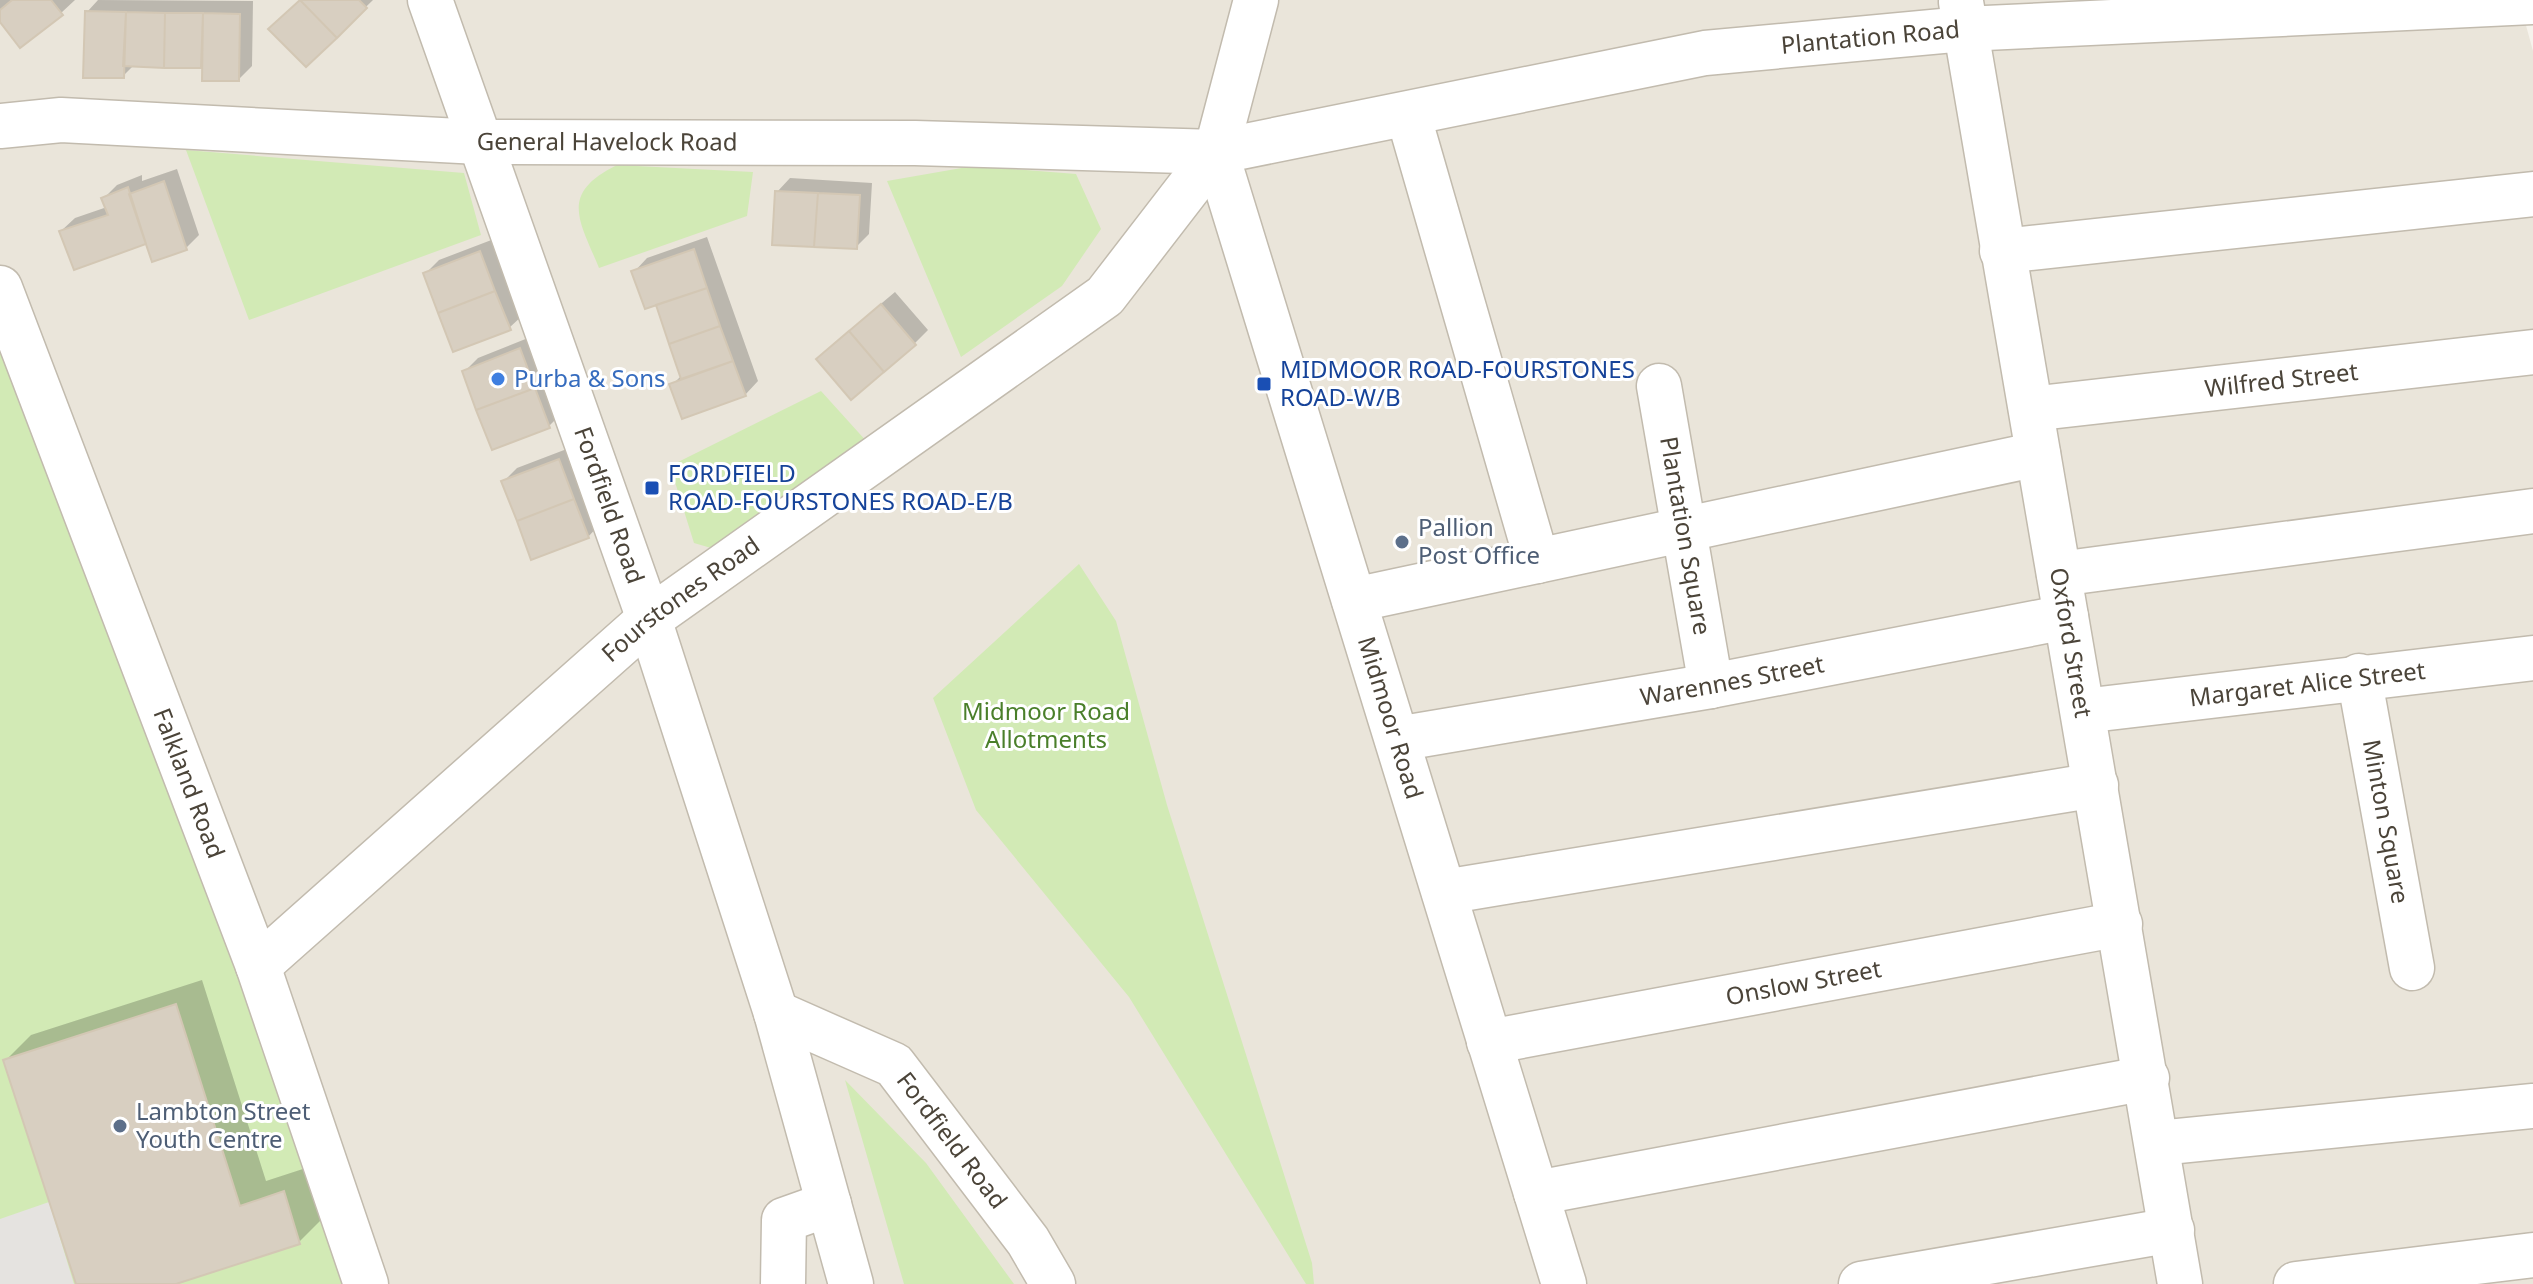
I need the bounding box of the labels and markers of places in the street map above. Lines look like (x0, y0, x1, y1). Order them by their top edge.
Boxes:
place label: MIDMOOR ROAD-FOURSTONES ROAD-W/B (1280, 352, 1635, 413)
place label: Purba & Sons (514, 361, 666, 394)
marker: Purba & Sons (489, 370, 507, 388)
marker: MIDMOOR ROAD-FOURSTONES ROAD-W/B (1255, 375, 1273, 393)
place label: FORDFIELD ROAD-FOURSTONES ROAD-E/B (668, 456, 1013, 517)
marker: FORDFIELD ROAD-FOURSTONES ROAD-E/B (643, 479, 661, 497)
place label: Pallion Post Office (1418, 510, 1540, 571)
marker: Pallion Post Office (1393, 533, 1411, 551)
place label: Lambton Street Youth Centre (136, 1094, 311, 1155)
marker: Lambton Street Youth Centre (111, 1117, 129, 1135)

